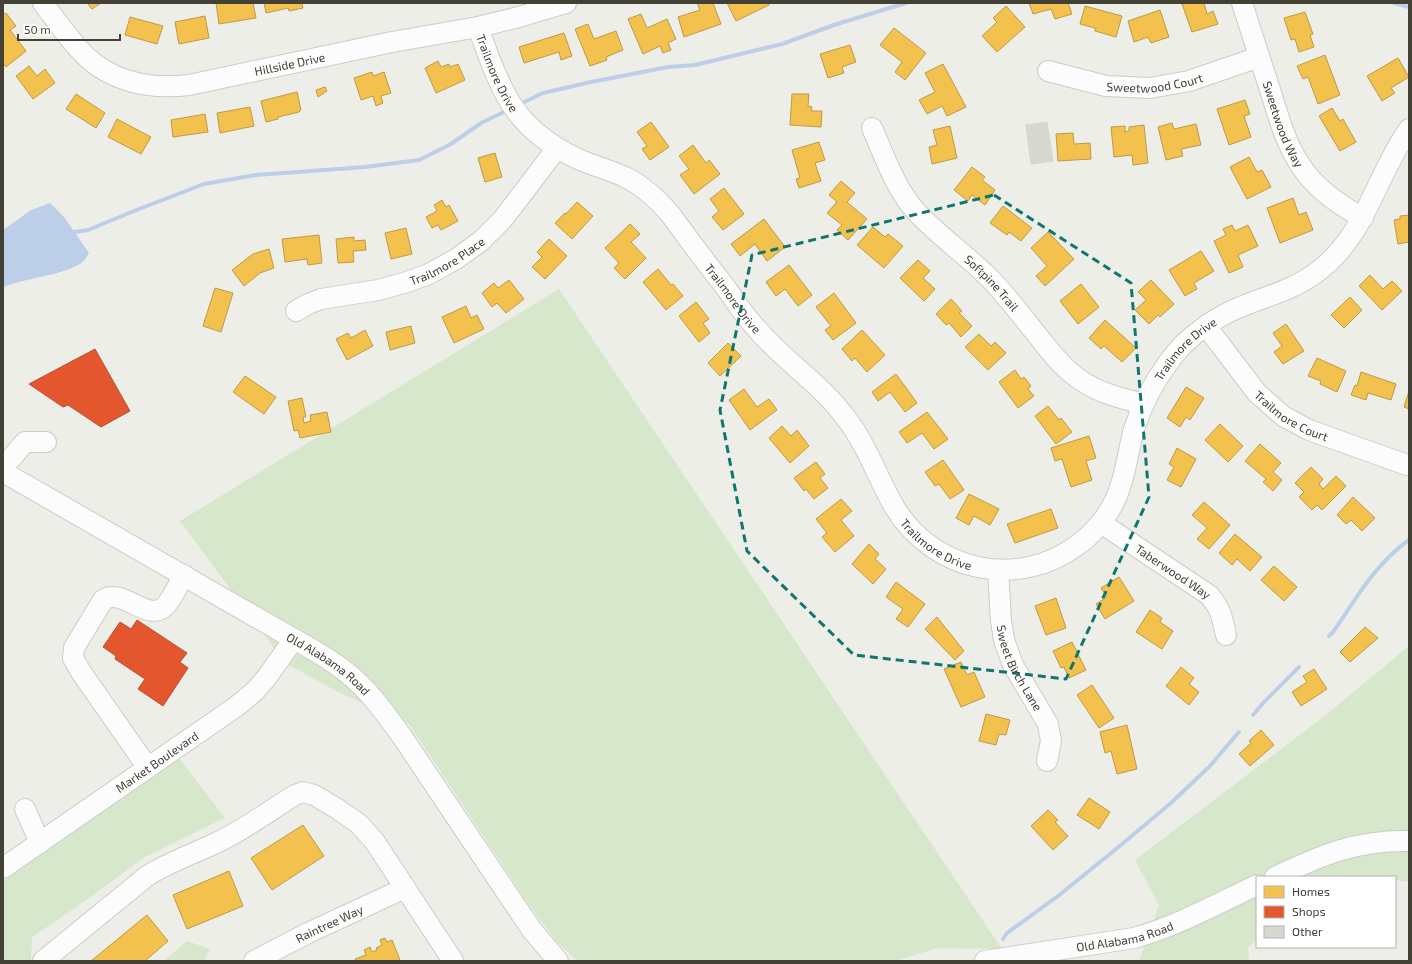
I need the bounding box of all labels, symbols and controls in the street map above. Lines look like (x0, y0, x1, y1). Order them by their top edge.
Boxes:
scale bar (18, 16, 120, 42)
text: 50 m (24, 22, 51, 36)
street label: Trailmore Drive (474, 32, 521, 114)
street label: Hillside Drive (253, 49, 326, 78)
street label: Sweetwood Court (1106, 70, 1205, 95)
street label: Sweetwood Way (1261, 79, 1307, 170)
street label: Trailmore Place (408, 234, 487, 287)
street label: Softpine Trail (962, 252, 1022, 314)
street label: Trailmore Drive (702, 261, 764, 336)
street label: Trailmore Drive (1151, 314, 1219, 383)
street label: Trailmore Court (1252, 387, 1331, 443)
street label: Trailmore Drive (898, 516, 974, 572)
street label: Taberwood Way (1133, 541, 1214, 602)
street label: Sweet Birch Lane (995, 624, 1045, 713)
street label: Old Alabama Road (284, 629, 373, 698)
street label: Market Boulevard (113, 728, 201, 795)
legend (1256, 876, 1396, 948)
text: Homes (1292, 884, 1330, 898)
street label: Raintree Way (293, 901, 366, 945)
text: Shops (1292, 904, 1326, 918)
street label: Old Alabama Road (1075, 918, 1175, 954)
text: Other (1292, 924, 1323, 938)

